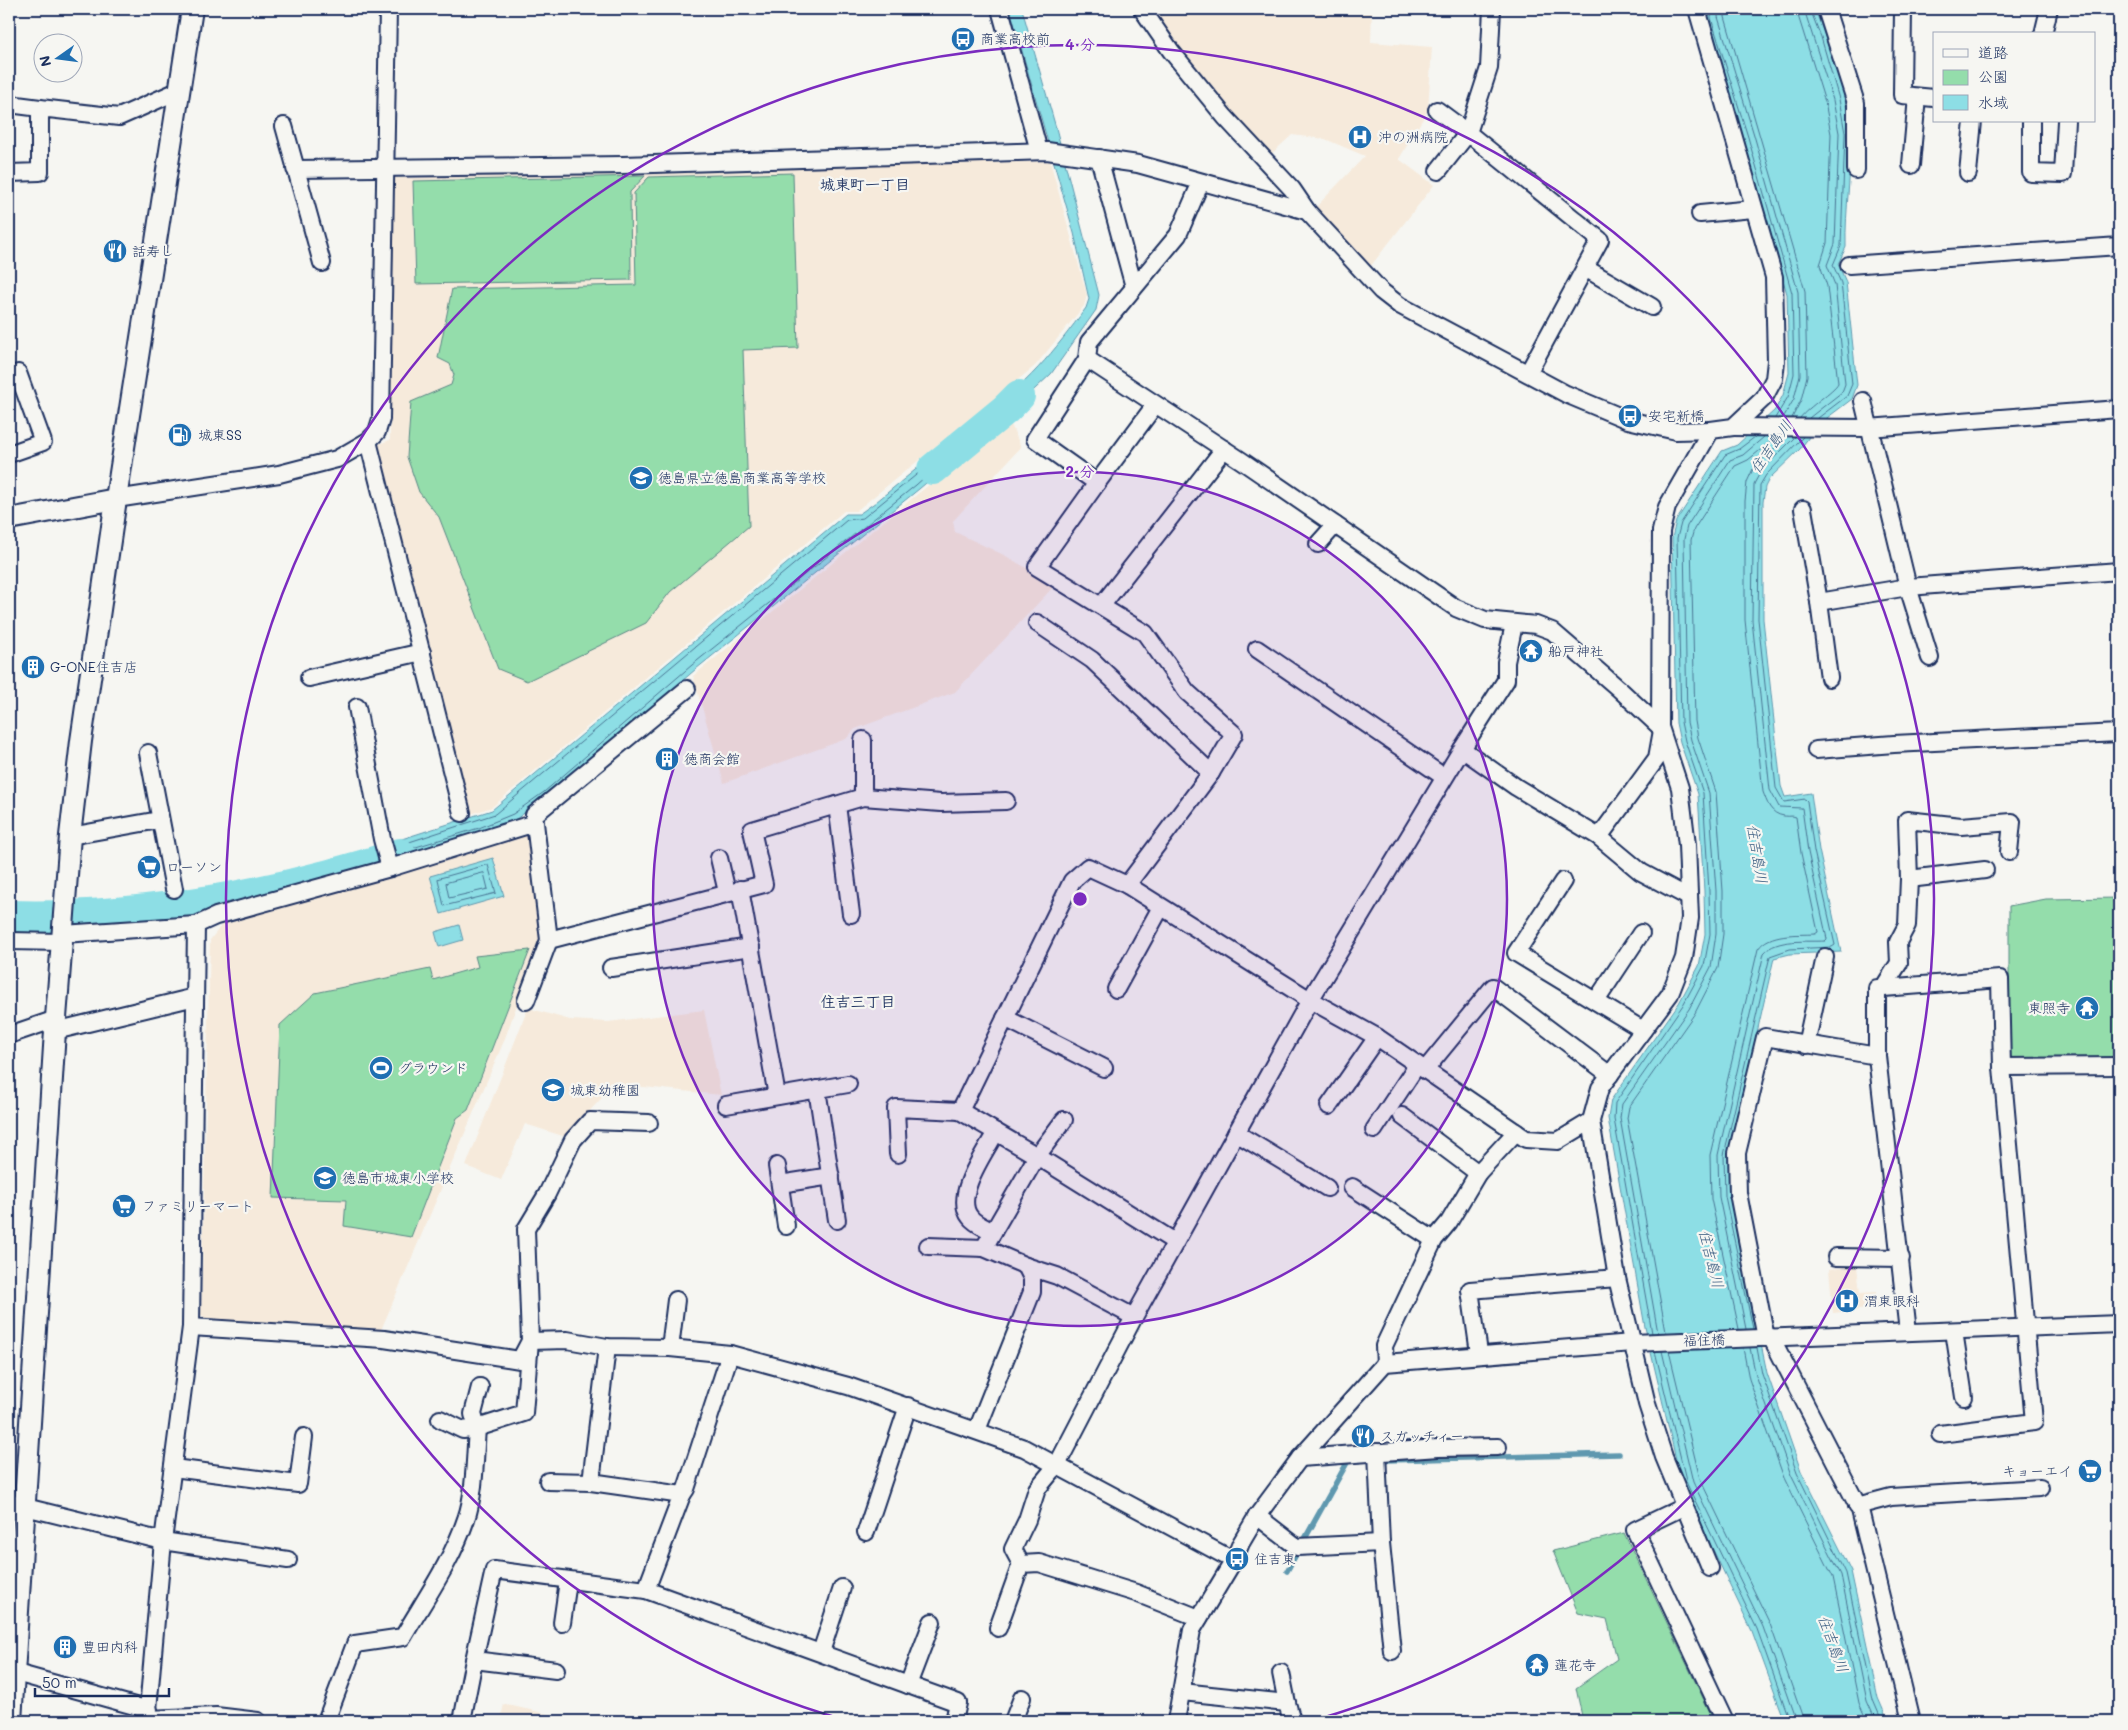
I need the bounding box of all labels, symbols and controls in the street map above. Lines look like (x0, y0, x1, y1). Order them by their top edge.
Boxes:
bus stop icon: 商業高校前 (950, 26, 976, 52)
place label: 商業高校前 (980, 29, 1050, 48)
north arrow (32, 32, 82, 82)
legend (1933, 32, 2096, 122)
text: 4 分 (1065, 34, 1095, 54)
text: 道路 (1978, 42, 2008, 62)
text: N (34, 54, 55, 69)
text: 公園 (1978, 66, 2008, 86)
text: 水域 (1978, 92, 2008, 112)
hospital icon: 沖の洲病院 (1347, 124, 1373, 150)
place label: 沖の洲病院 (1378, 127, 1448, 146)
district label: 城東町一丁目 (820, 174, 910, 194)
restaurant icon: 話寿し (102, 238, 128, 264)
place label: 話寿し (132, 241, 174, 260)
bus stop icon: 安宅新橋 (1617, 403, 1643, 429)
place label: 安宅新橋 (1648, 406, 1704, 425)
water label: 住吉島川 (1745, 416, 1796, 477)
fuel station icon: 城東SS (167, 422, 193, 448)
place label: 城東SS (198, 425, 242, 444)
text: 2 分 (1066, 461, 1094, 481)
school or university icon: 徳島県立徳島商業高等学校 (628, 465, 654, 491)
place label: 徳島県立徳島商業高等学校 (658, 468, 826, 487)
temple icon: 船戸神社 (1518, 638, 1544, 664)
place label: 船戸神社 (1548, 641, 1604, 660)
building icon: G-ONE住吉店 (20, 654, 46, 680)
place label: G-ONE住吉店 (50, 657, 138, 676)
building icon: 徳商会館 (654, 746, 680, 772)
place label: 徳商会館 (684, 749, 740, 768)
water label: 住吉島川 (1743, 823, 1773, 885)
supermarket icon: ローソン (136, 854, 162, 880)
place label: ローソン (166, 857, 222, 876)
centre of rings (1071, 890, 1089, 908)
district label: 住吉三丁目 (820, 991, 896, 1011)
temple icon: 東照寺 (2074, 995, 2100, 1021)
place label: 東照寺 (2028, 998, 2070, 1017)
sports icon: グラウンド (368, 1055, 394, 1081)
place label: グラウンド (398, 1058, 468, 1077)
school or university icon: 城東幼稚園 (540, 1077, 566, 1103)
place label: 城東幼稚園 (570, 1080, 640, 1099)
school or university icon: 徳島市城東小学校 (312, 1165, 338, 1191)
place label: 徳島市城東小学校 (342, 1168, 454, 1187)
supermarket icon: ファミリーマート (111, 1193, 137, 1219)
place label: ファミリーマート (142, 1196, 254, 1215)
water label: 住吉島川 (1695, 1227, 1729, 1290)
hospital icon: 渭東眼科 (1834, 1288, 1860, 1314)
place label: 渭東眼科 (1864, 1291, 1920, 1310)
street label: 福住橋 (1683, 1329, 1725, 1350)
restaurant icon: スガッチィー (1350, 1423, 1376, 1449)
place label: スガッチィー (1380, 1426, 1464, 1445)
supermarket icon: キョーエイ (2077, 1458, 2103, 1484)
place label: キョーエイ (2002, 1461, 2072, 1480)
bus stop icon: 住吉東 (1224, 1546, 1250, 1572)
place label: 住吉東 (1254, 1549, 1296, 1568)
water label: 住吉島川 (1814, 1612, 1854, 1675)
building icon: 豊田内科 (52, 1634, 78, 1660)
place label: 豊田内科 (82, 1637, 138, 1656)
temple icon: 蓮花寺 (1524, 1652, 1550, 1678)
place label: 蓮花寺 (1554, 1655, 1596, 1674)
scale bar (35, 1665, 169, 1697)
text: 50 m (42, 1672, 77, 1692)

